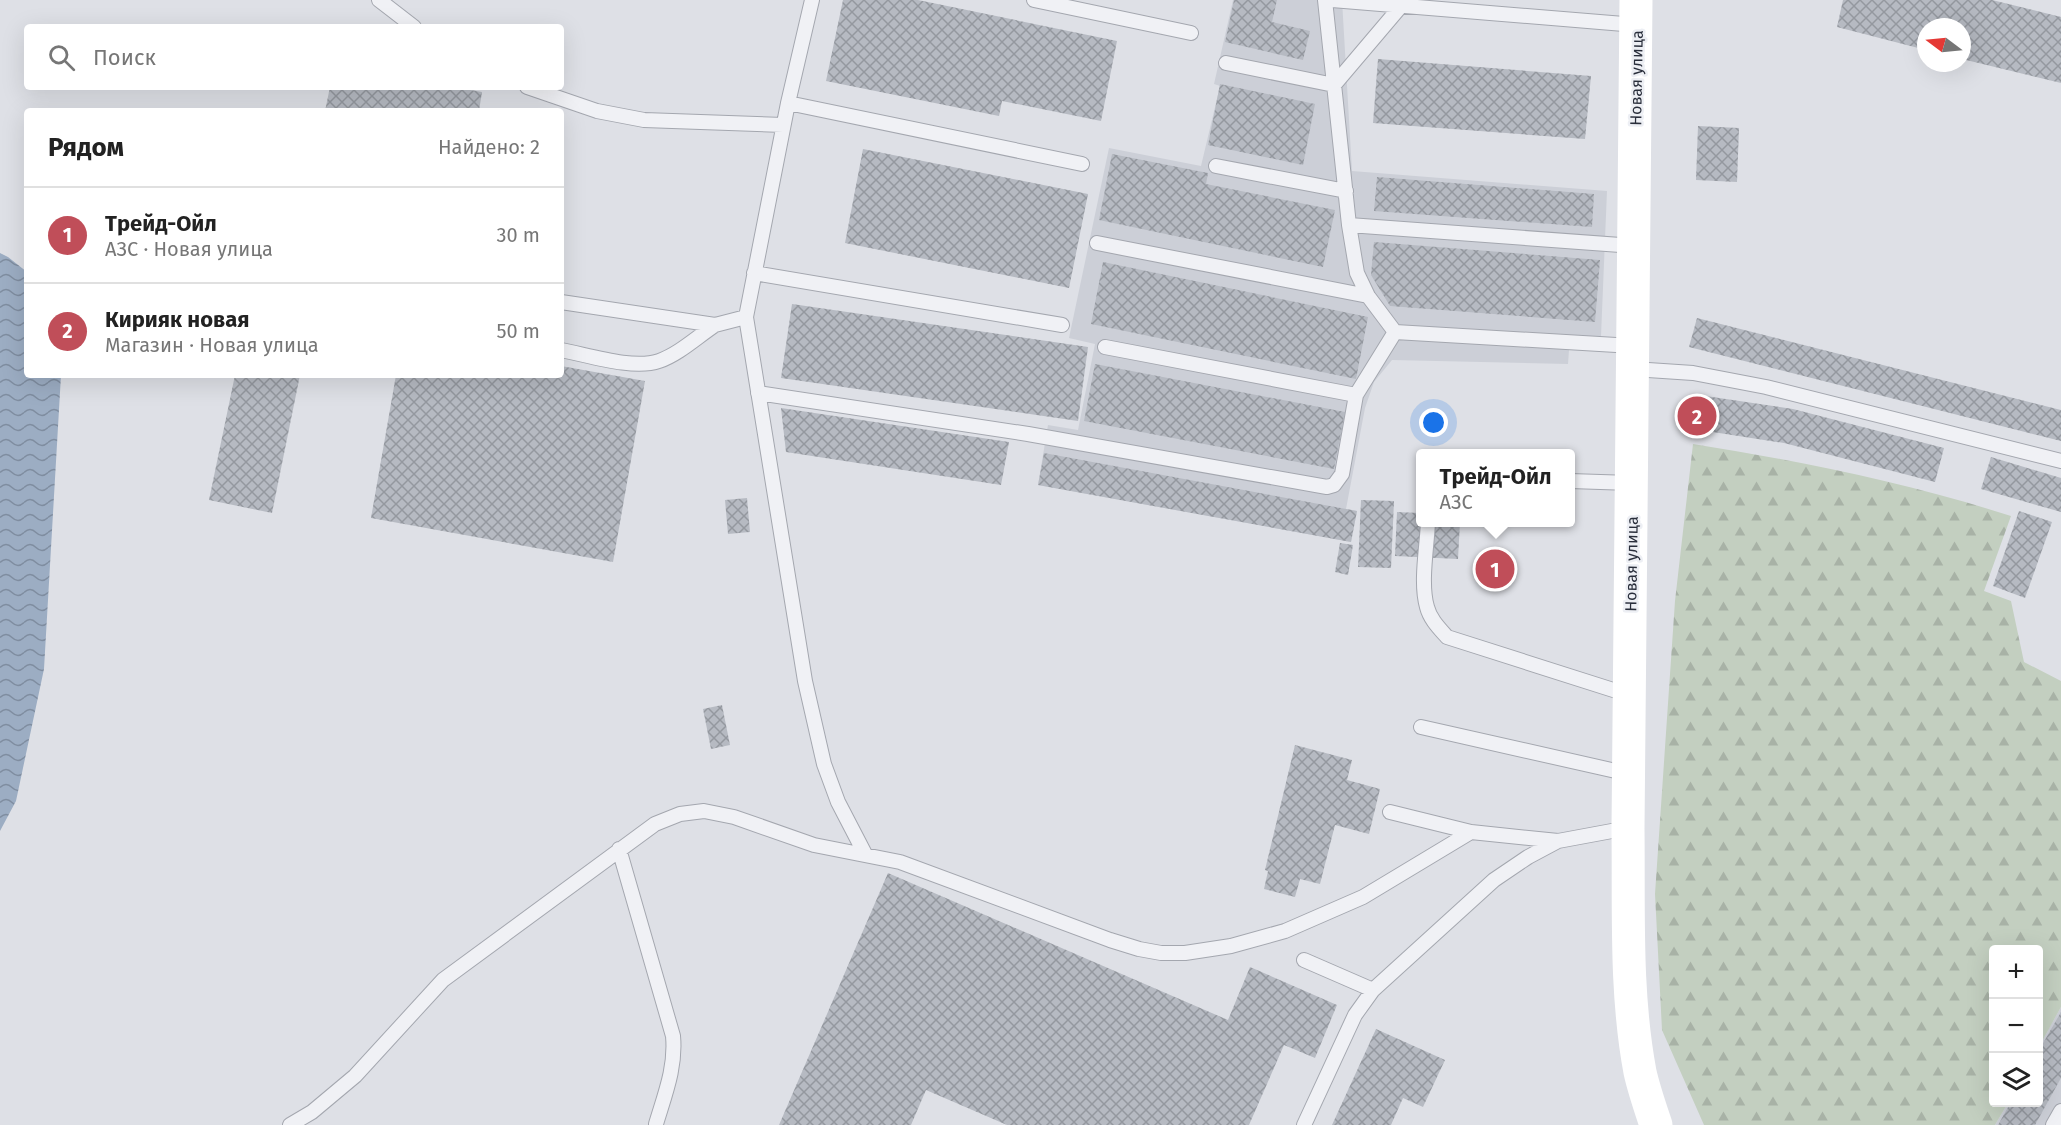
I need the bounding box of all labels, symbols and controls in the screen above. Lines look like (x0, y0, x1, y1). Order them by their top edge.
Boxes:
north arrow (1917, 18, 1971, 72)
search box (24, 24, 564, 90)
street label: Новая улица (1626, 30, 1647, 126)
icon: search (45, 41, 78, 74)
text: Поиск (93, 44, 156, 71)
text: Рядом (48, 132, 124, 163)
text: Найдено: 2 (438, 135, 540, 159)
text: Трейд-Ойл (105, 210, 217, 237)
text: 1 (63, 223, 72, 247)
text: 30 m (496, 223, 540, 247)
text: АЗС · Новая улица (105, 237, 273, 261)
text: Кирияк новая (105, 306, 249, 333)
text: 2 (62, 319, 73, 343)
text: 50 m (496, 319, 540, 343)
text: Магазин · Новая улица (105, 333, 319, 357)
pin: 2 (1678, 394, 1716, 438)
your location (1419, 408, 1448, 437)
popup (1416, 449, 1575, 527)
text: Трейд-Ойл (1440, 463, 1551, 490)
text: АЗС (1440, 490, 1473, 514)
street label: Новая улица (1621, 516, 1642, 612)
pin: 1 (1476, 546, 1514, 592)
map controls (1989, 945, 2043, 1107)
button: + (1989, 945, 2043, 999)
button: − (1989, 999, 2043, 1053)
button: layers (1989, 1053, 2043, 1107)

